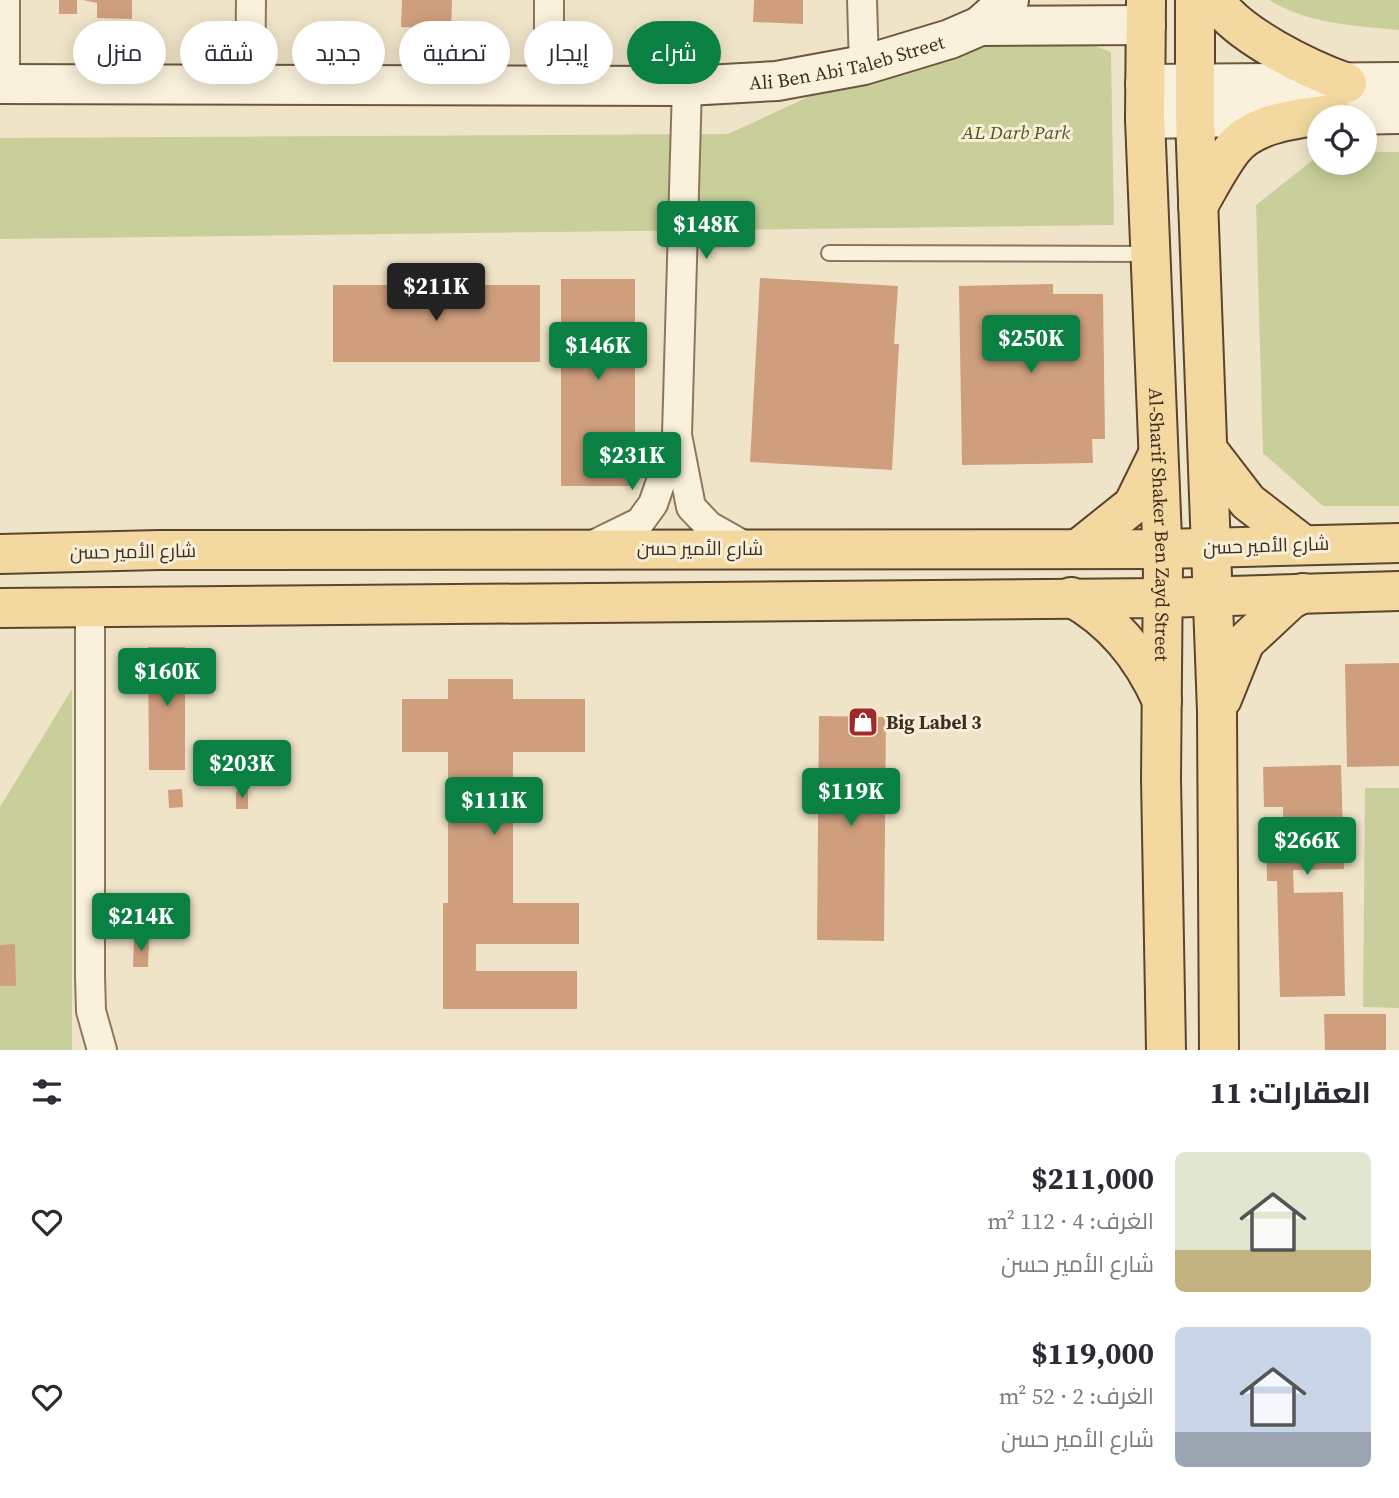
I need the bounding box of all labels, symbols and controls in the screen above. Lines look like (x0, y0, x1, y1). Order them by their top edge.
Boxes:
chip: منزل (73, 21, 166, 84)
chip: شقة (180, 21, 278, 84)
chip: جديد (292, 21, 385, 84)
chip: تصفية (399, 21, 510, 84)
chip: إيجار (524, 21, 613, 84)
chip: شراء (627, 21, 721, 84)
street label: Ali Ben Abi Taleb Street (748, 28, 948, 96)
map controls (1307, 105, 1377, 175)
button: locate (1307, 105, 1377, 175)
park label: AL Darb Park (961, 119, 1070, 145)
pin: $148K (657, 202, 755, 261)
text: $148K (673, 208, 739, 240)
pin: $211K (387, 264, 485, 323)
text: $211K (403, 270, 469, 302)
pin: $250K (982, 316, 1080, 375)
pin: $146K (549, 322, 647, 382)
text: $250K (998, 322, 1064, 354)
text: $146K (565, 329, 631, 361)
street label: Al-Sharif Shaker Ben Zayd Street (1143, 387, 1176, 662)
pin: $231K (583, 433, 681, 492)
text: $231K (599, 439, 665, 471)
street label: شارع الأمير حسن (1202, 530, 1330, 561)
street label: شارع الأمير حسن (637, 535, 763, 562)
street label: شارع الأمير حسن (70, 537, 196, 566)
pin: $160K (118, 648, 216, 708)
text: $160K (134, 655, 200, 687)
shop icon: Big Label 3 (846, 705, 880, 739)
place label: Big Label 3 (886, 709, 982, 735)
pin: $203K (193, 740, 291, 800)
text: $203K (209, 747, 275, 779)
pin: $119K (802, 768, 900, 828)
text: $119K (818, 775, 884, 807)
pin: $111K (445, 778, 543, 837)
text: $111K (461, 784, 527, 816)
pin: $266K (1258, 818, 1356, 877)
text: $266K (1274, 824, 1340, 856)
pin: $214K (92, 894, 190, 953)
text: $214K (108, 900, 174, 932)
text: العقارات: 11 (1210, 1072, 1371, 1113)
icon: filters (28, 1073, 66, 1111)
text: $211,000 (1031, 1158, 1154, 1199)
icon: home (1231, 1180, 1315, 1264)
icon: heart (28, 1203, 66, 1241)
text: الغرف: 4 · 112 m² (987, 1205, 1154, 1237)
text: شارع الأمير حسن (1001, 1248, 1154, 1280)
text: $119,000 (1031, 1333, 1154, 1374)
icon: home (1231, 1355, 1315, 1439)
icon: heart (28, 1378, 66, 1416)
text: الغرف: 2 · 52 m² (999, 1380, 1154, 1412)
text: شارع الأمير حسن (1001, 1423, 1154, 1455)

